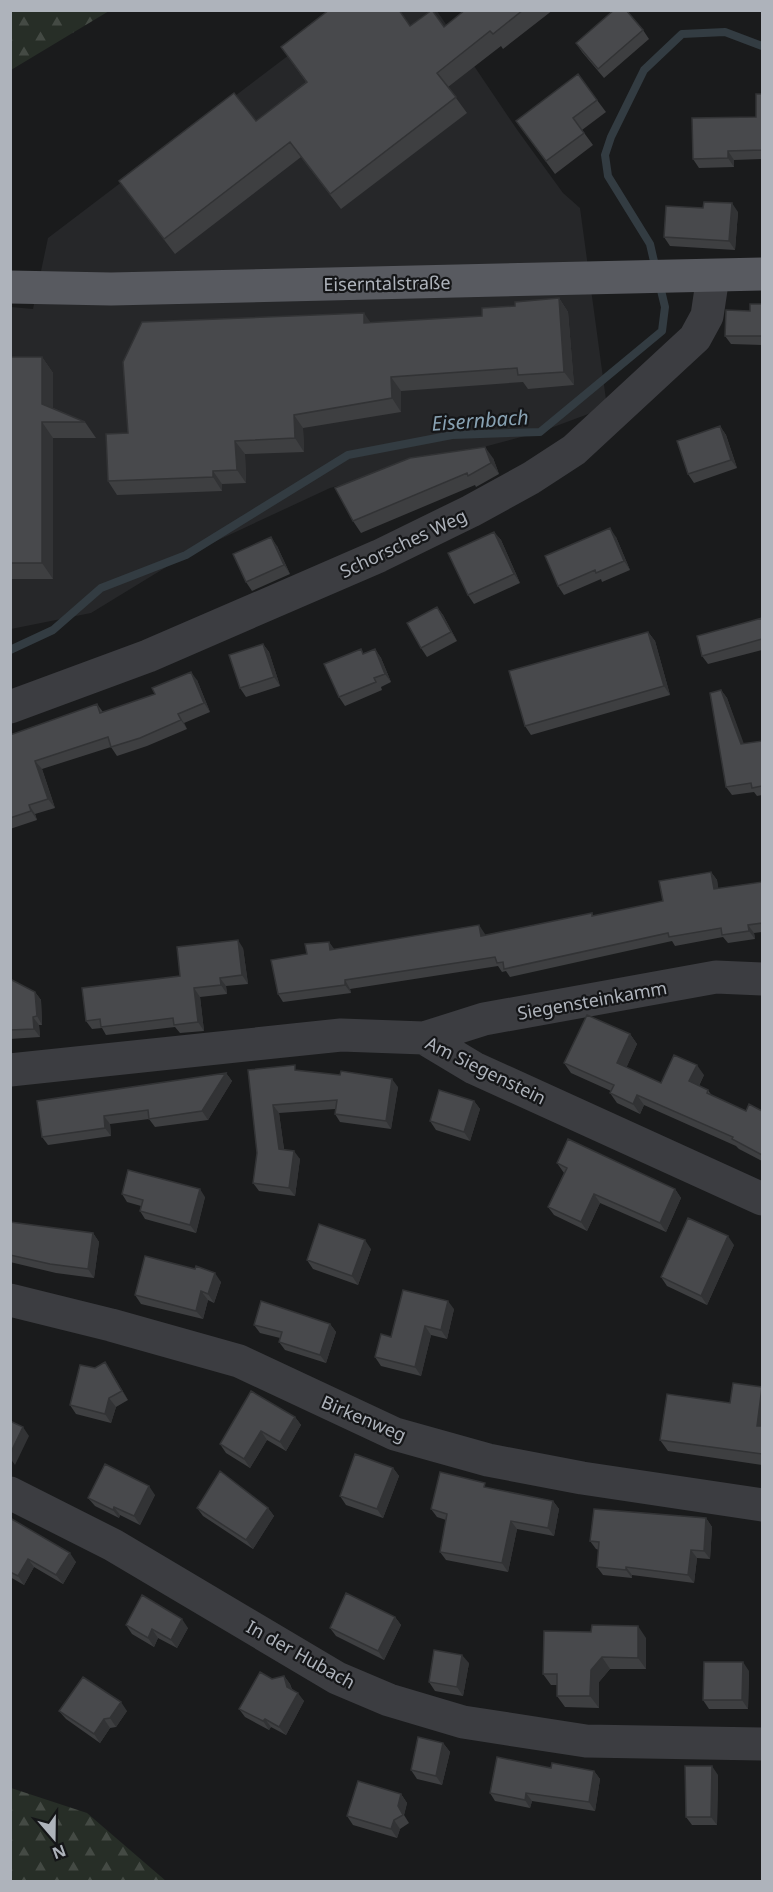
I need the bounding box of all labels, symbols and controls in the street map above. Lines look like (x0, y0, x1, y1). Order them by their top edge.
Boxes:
street label: Eiserntalstraße (323, 270, 451, 296)
water label: Eisernbach (431, 403, 529, 437)
street label: Schorsches Weg (336, 503, 470, 583)
street label: Siegensteinkamm (515, 975, 669, 1025)
street label: Am Siegenstein (422, 1030, 550, 1110)
street label: Birkenweg (318, 1389, 410, 1447)
street label: In der Hubach (242, 1614, 360, 1694)
north arrow (24, 1808, 84, 1868)
text: N (49, 1840, 69, 1865)

